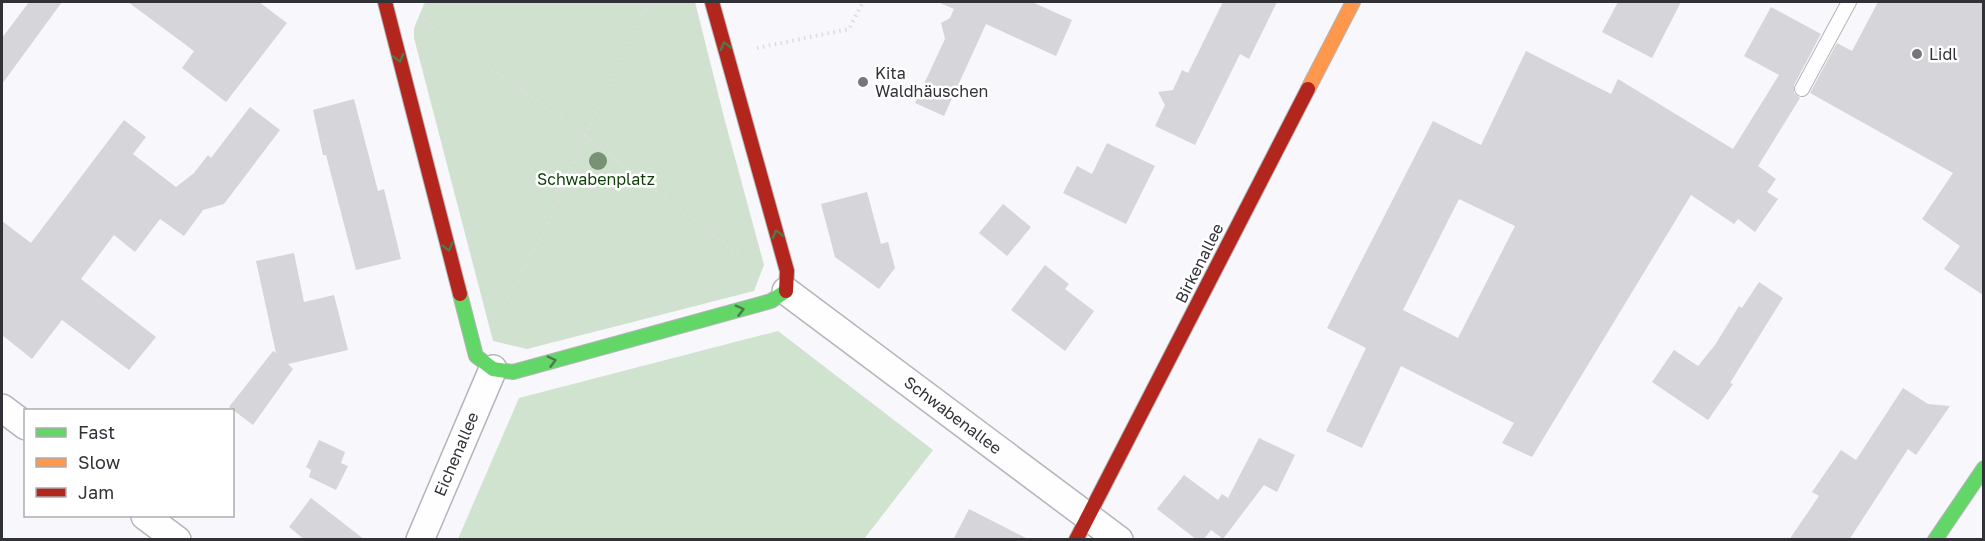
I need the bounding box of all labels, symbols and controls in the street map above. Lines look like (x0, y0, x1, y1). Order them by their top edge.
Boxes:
one-way arrow (719, 41, 732, 51)
place label: Lidl (1929, 44, 1957, 64)
marker: Lidl (1910, 47, 1924, 61)
one-way arrow (392, 53, 405, 63)
place label: Kita Waldhäuschen (875, 63, 988, 101)
marker: Kita Waldhäuschen (856, 75, 870, 89)
park label: Schwabenplatz (537, 169, 655, 189)
street label: Birkenallee (1170, 220, 1228, 306)
one-way arrow (771, 229, 784, 239)
one-way arrow (441, 241, 453, 252)
one-way arrow (735, 304, 745, 317)
one-way arrow (547, 356, 557, 369)
street label: Schwabenallee (900, 372, 1006, 458)
legend (24, 409, 234, 517)
street label: Eichenallee (429, 409, 483, 499)
text: Fast (78, 421, 115, 443)
text: Slow (78, 451, 121, 473)
text: Jam (78, 481, 114, 503)

